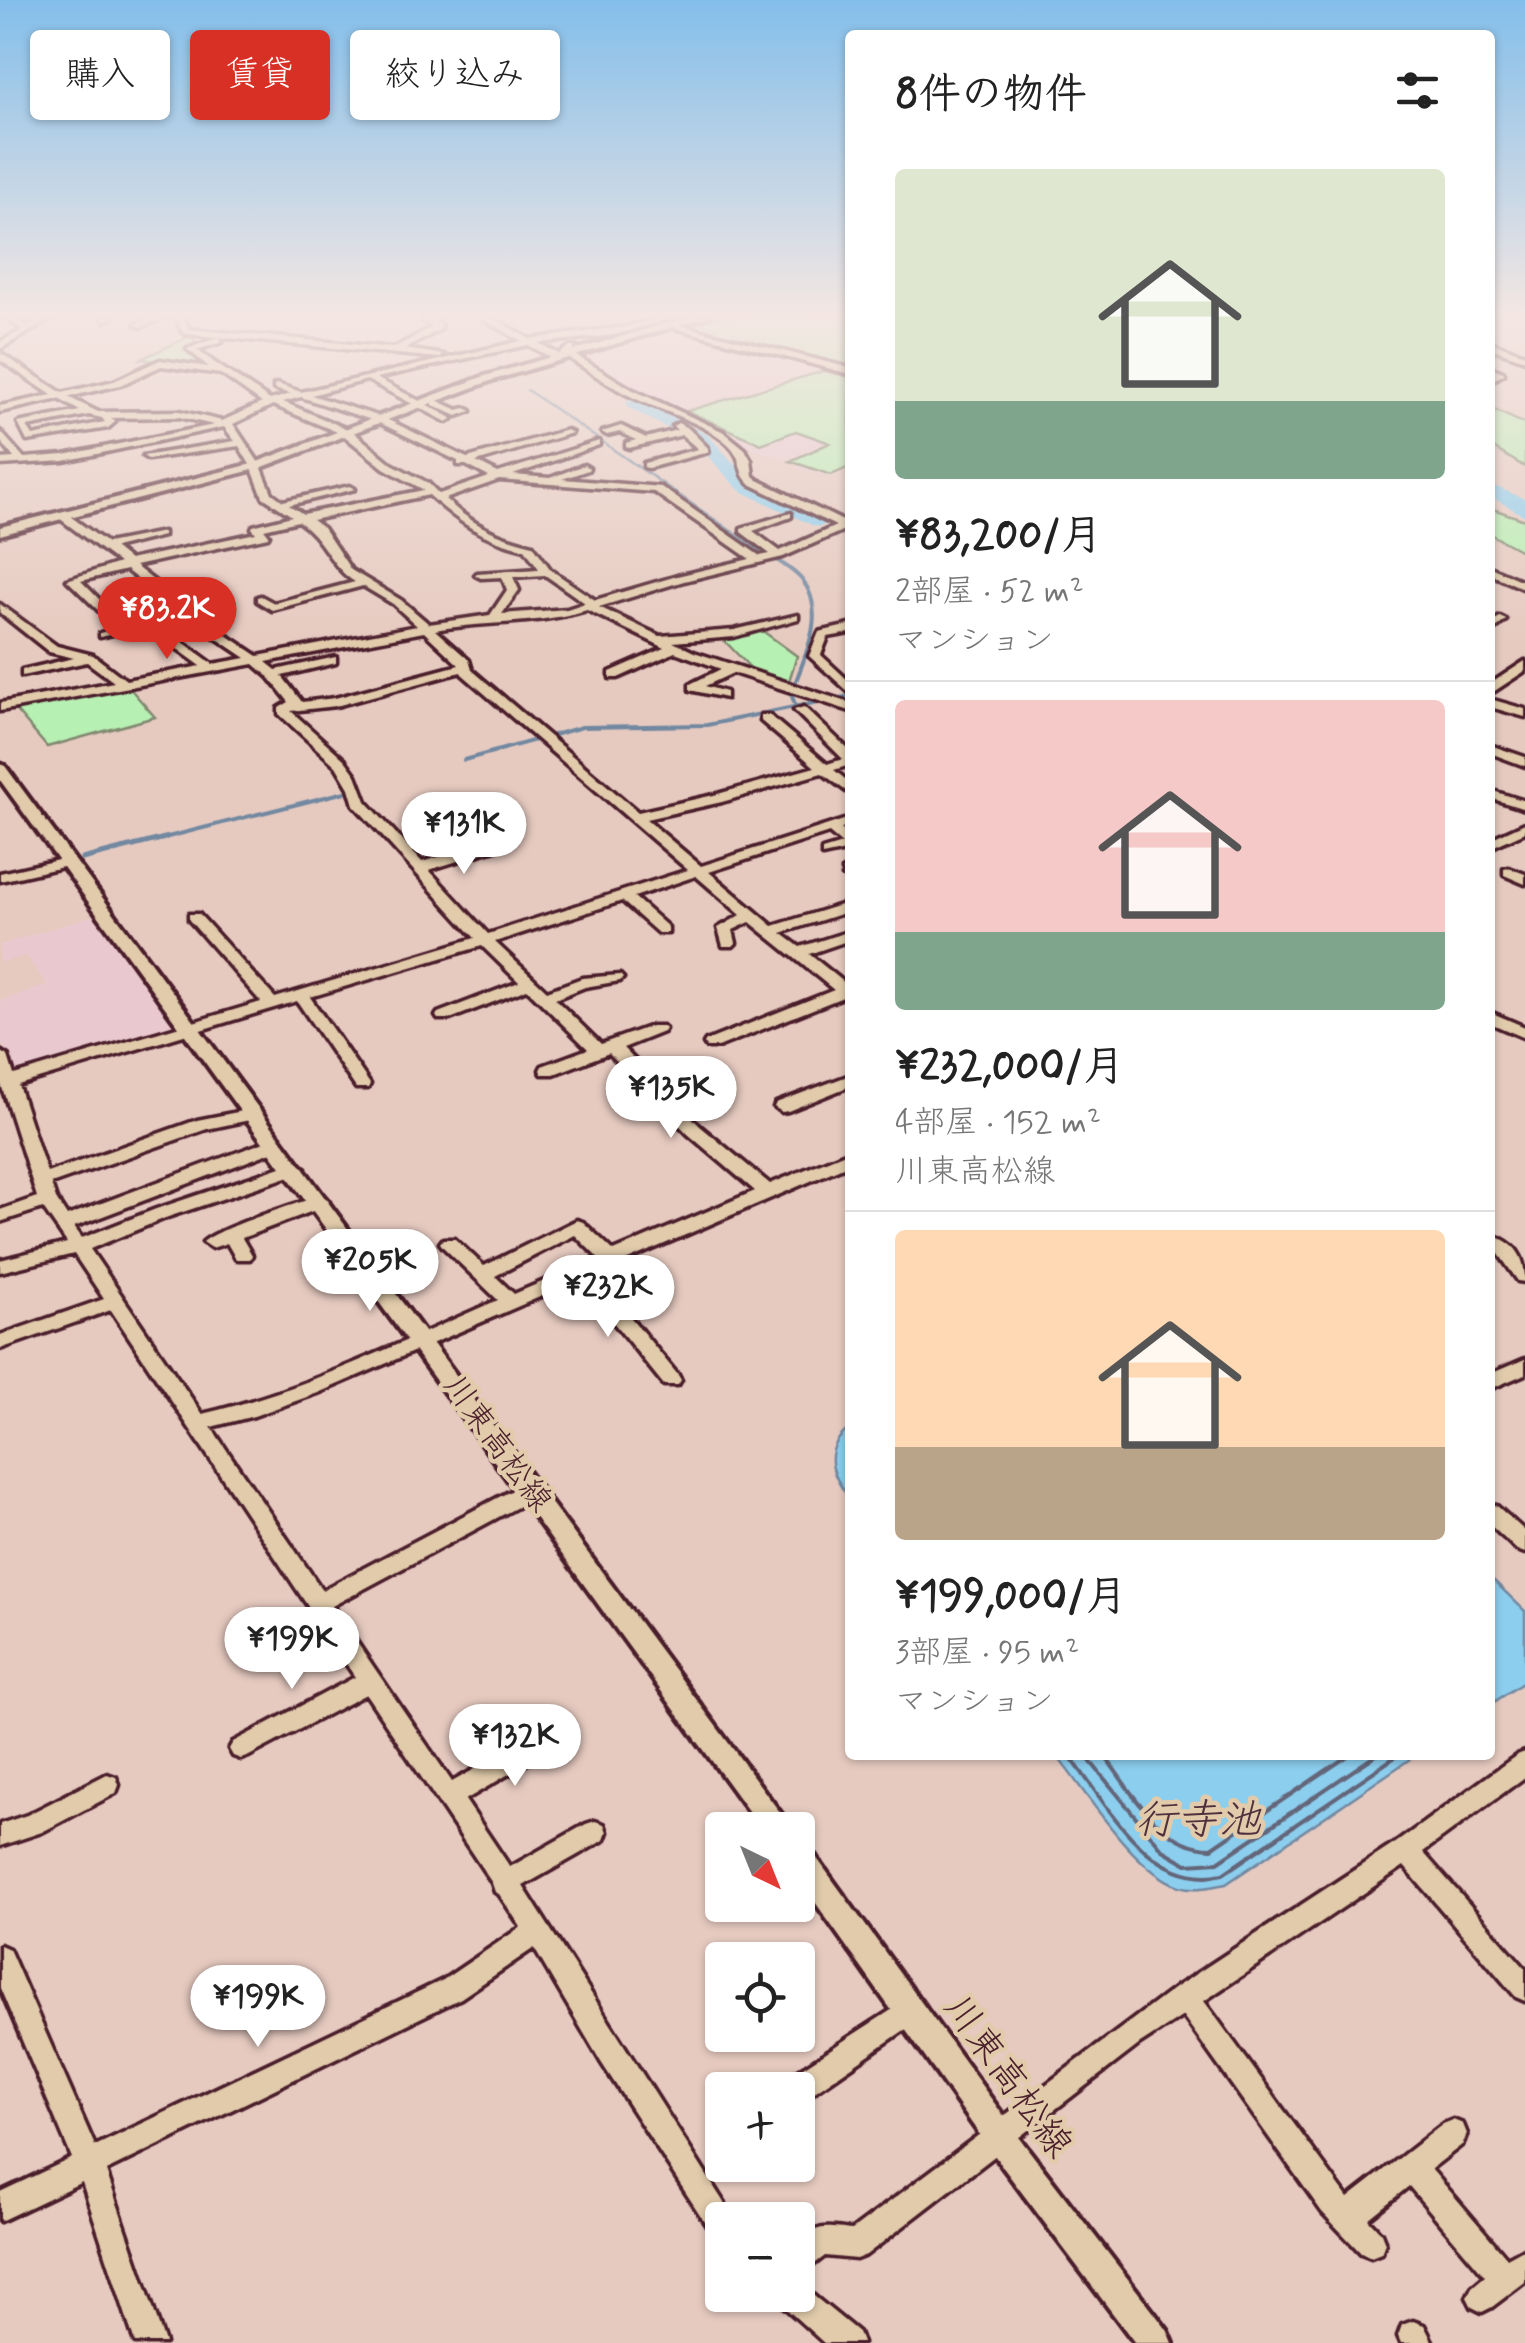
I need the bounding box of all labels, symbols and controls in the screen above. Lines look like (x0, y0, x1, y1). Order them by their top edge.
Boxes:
chip: 購入 (30, 30, 170, 120)
chip: 賃貸 (190, 30, 330, 120)
chip: 絞り込み (350, 30, 560, 120)
icon: filters (1390, 63, 1445, 118)
text: 8件の物件 (895, 68, 1087, 123)
icon: home (1080, 234, 1260, 414)
text: ¥83,200/月 (895, 509, 1103, 564)
text: 2部屋 · 52 m² (895, 571, 1084, 613)
pin: ¥83.2K (86, 577, 248, 662)
text: ¥83.2K (120, 588, 214, 630)
text: マンション (895, 620, 1054, 662)
icon: home (1080, 765, 1260, 945)
pin: ¥131K (394, 792, 534, 877)
text: ¥131K (423, 803, 505, 845)
text: ¥232,000/月 (895, 1040, 1125, 1095)
pin: ¥135K (601, 1056, 741, 1141)
text: ¥135K (628, 1067, 714, 1109)
text: 4部屋 · 152 m² (895, 1102, 1101, 1144)
text: 川東高松線 (895, 1151, 1055, 1193)
pin: ¥205K (300, 1229, 440, 1314)
text: ¥205K (324, 1240, 416, 1282)
pin: ¥232K (538, 1255, 678, 1340)
text: ¥232K (563, 1266, 653, 1308)
icon: home (1080, 1295, 1260, 1475)
street label: 川東高松線 (433, 1367, 561, 1521)
text: ¥199,000/月 (895, 1570, 1127, 1625)
pin: ¥199K (222, 1607, 362, 1692)
text: ¥199K (246, 1618, 338, 1660)
text: 3部屋 · 95 m² (895, 1632, 1079, 1674)
text: マンション (895, 1681, 1054, 1723)
pin: ¥132K (445, 1704, 585, 1789)
text: ¥132K (471, 1715, 559, 1757)
water label: 行寺池 (1135, 1794, 1262, 1849)
north arrow (705, 1812, 815, 1922)
map controls (705, 1812, 815, 2312)
button: locate (705, 1942, 815, 2052)
pin: ¥199K (188, 1965, 328, 2050)
text: ¥199K (212, 1976, 304, 2018)
street label: 川東高松線 (931, 1986, 1083, 2168)
button: + (705, 2072, 815, 2182)
button: − (705, 2202, 815, 2312)

